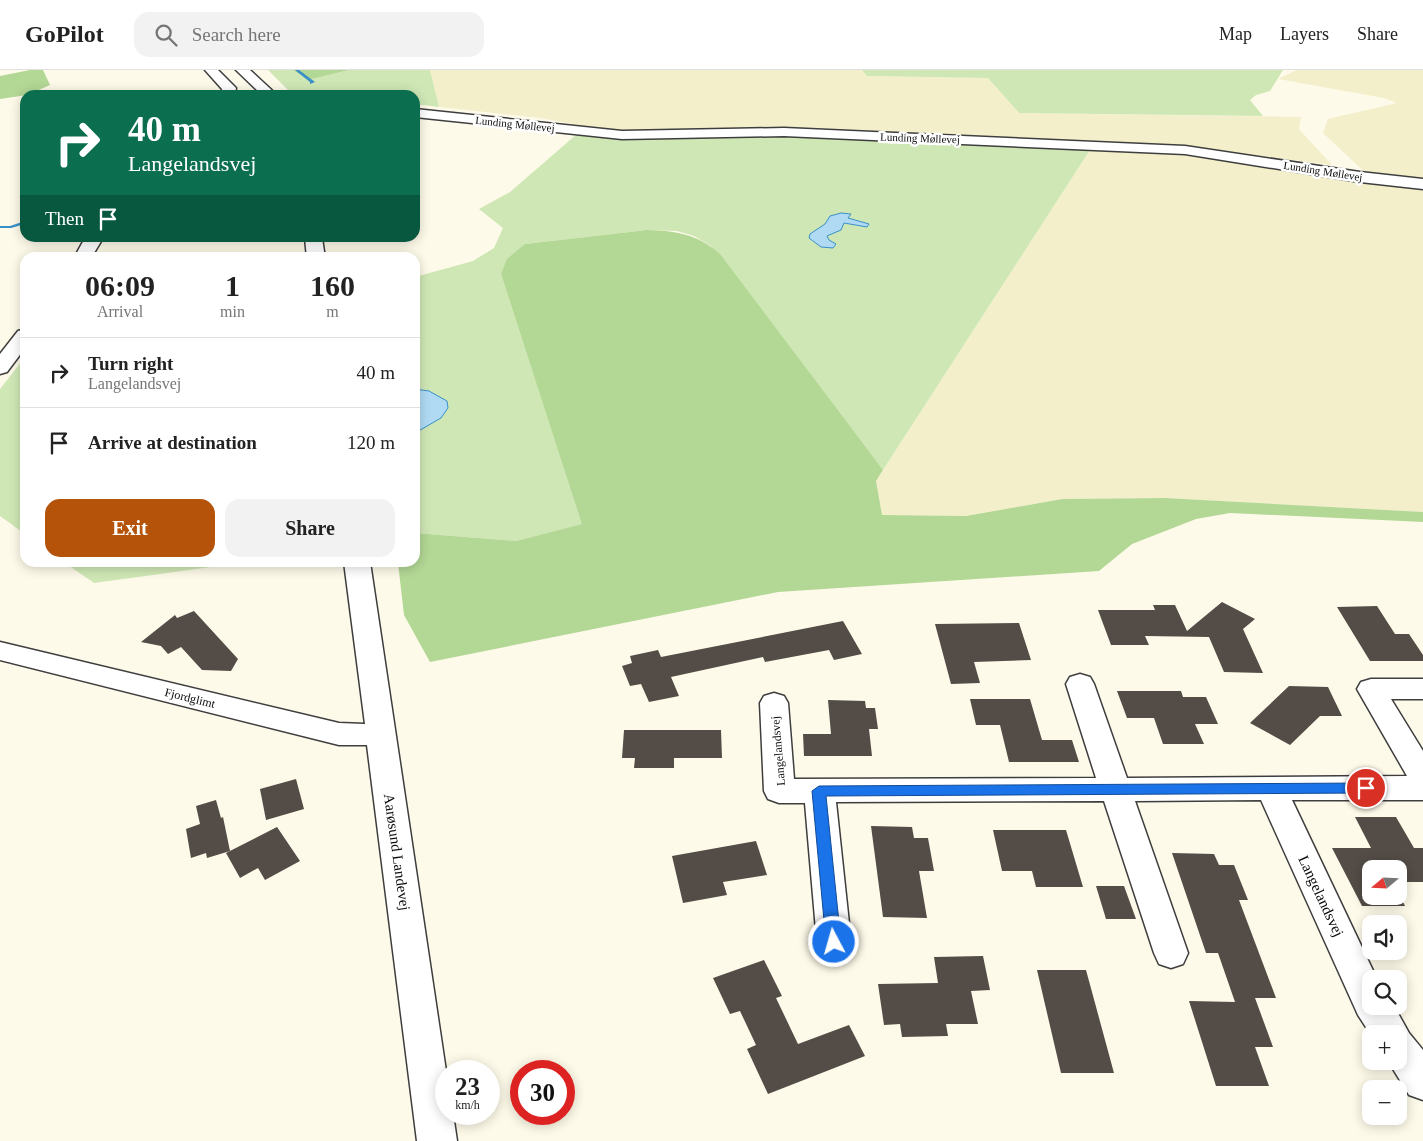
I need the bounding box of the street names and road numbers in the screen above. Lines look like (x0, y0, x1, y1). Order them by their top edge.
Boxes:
street label: Lunding Møllevej (475, 114, 555, 134)
street label: Lunding Møllevej (880, 131, 960, 145)
street label: Lunding Møllevej (1283, 159, 1363, 183)
street label: Fjordglimt (163, 685, 217, 711)
street label: Langelandsvej (768, 716, 788, 786)
street label: Aarøsund Landevej (381, 793, 413, 911)
street label: Langelandsvej (1295, 853, 1347, 939)

